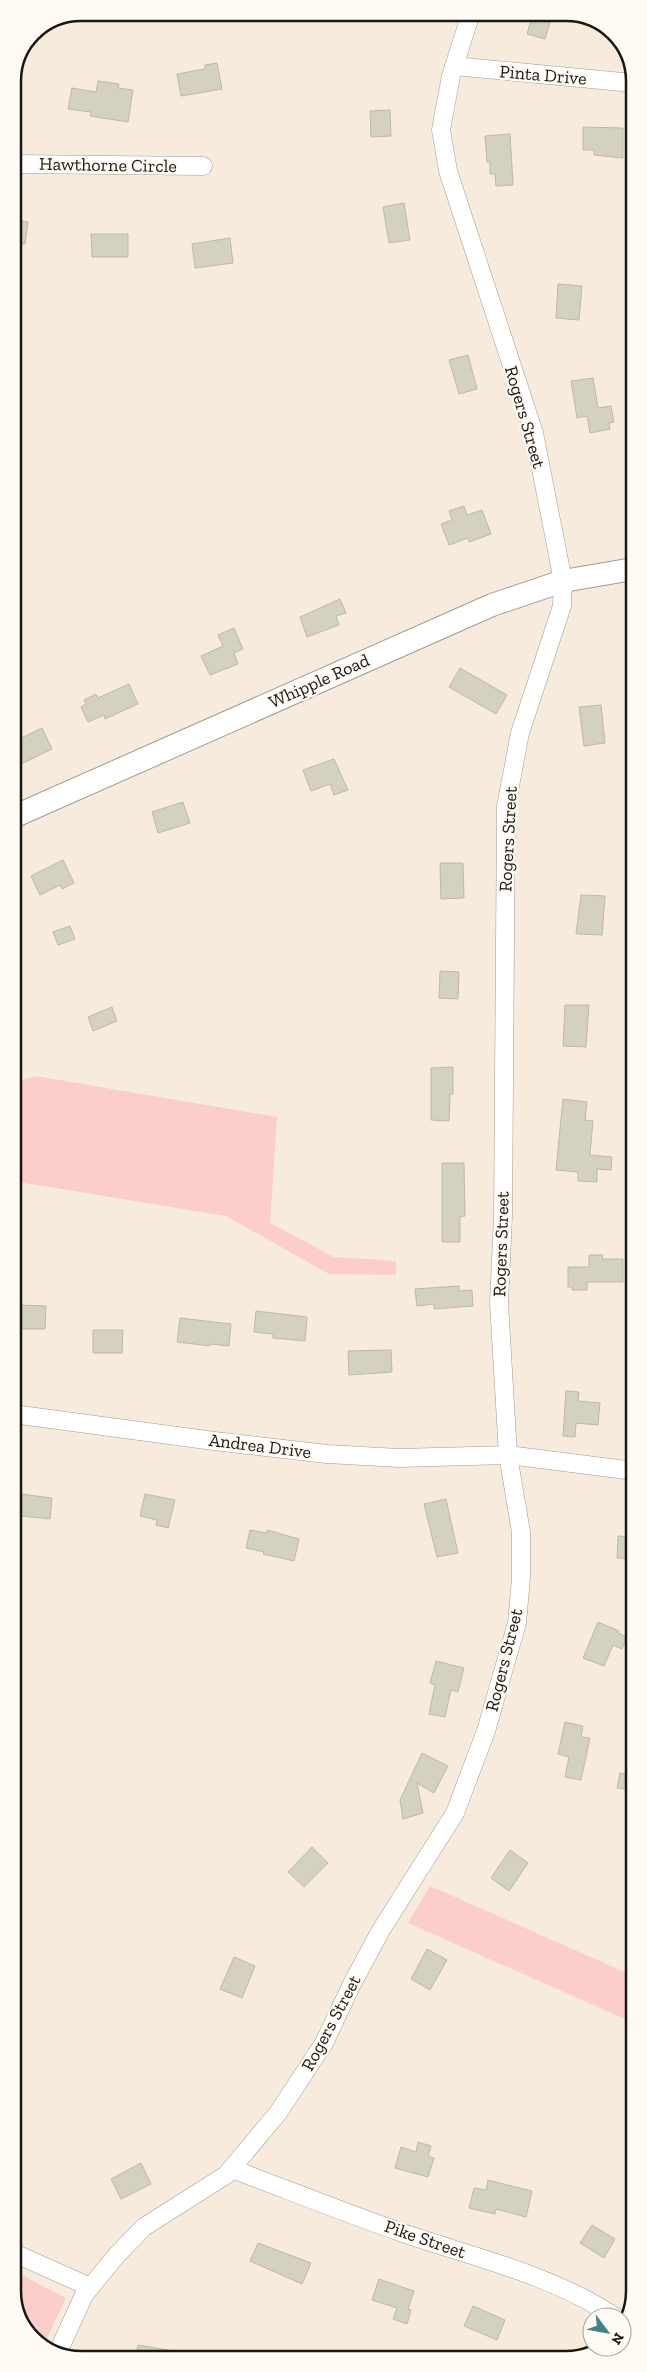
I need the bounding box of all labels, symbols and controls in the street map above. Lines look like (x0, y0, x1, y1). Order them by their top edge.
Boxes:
street label: Pinta Drive (498, 60, 588, 90)
street label: Hawthorne Circle (39, 153, 177, 177)
street label: Rogers Street (500, 363, 550, 471)
street label: Whipple Road (265, 649, 373, 713)
street label: Rogers Street (494, 785, 522, 892)
street label: Rogers Street (488, 1191, 514, 1297)
street label: Andrea Drive (208, 1429, 312, 1463)
street label: Rogers Street (481, 1606, 527, 1714)
street label: Rogers Street (297, 1971, 366, 2075)
street label: Pike Street (382, 2215, 469, 2263)
north arrow (582, 2307, 632, 2357)
text: N (607, 2330, 628, 2348)

